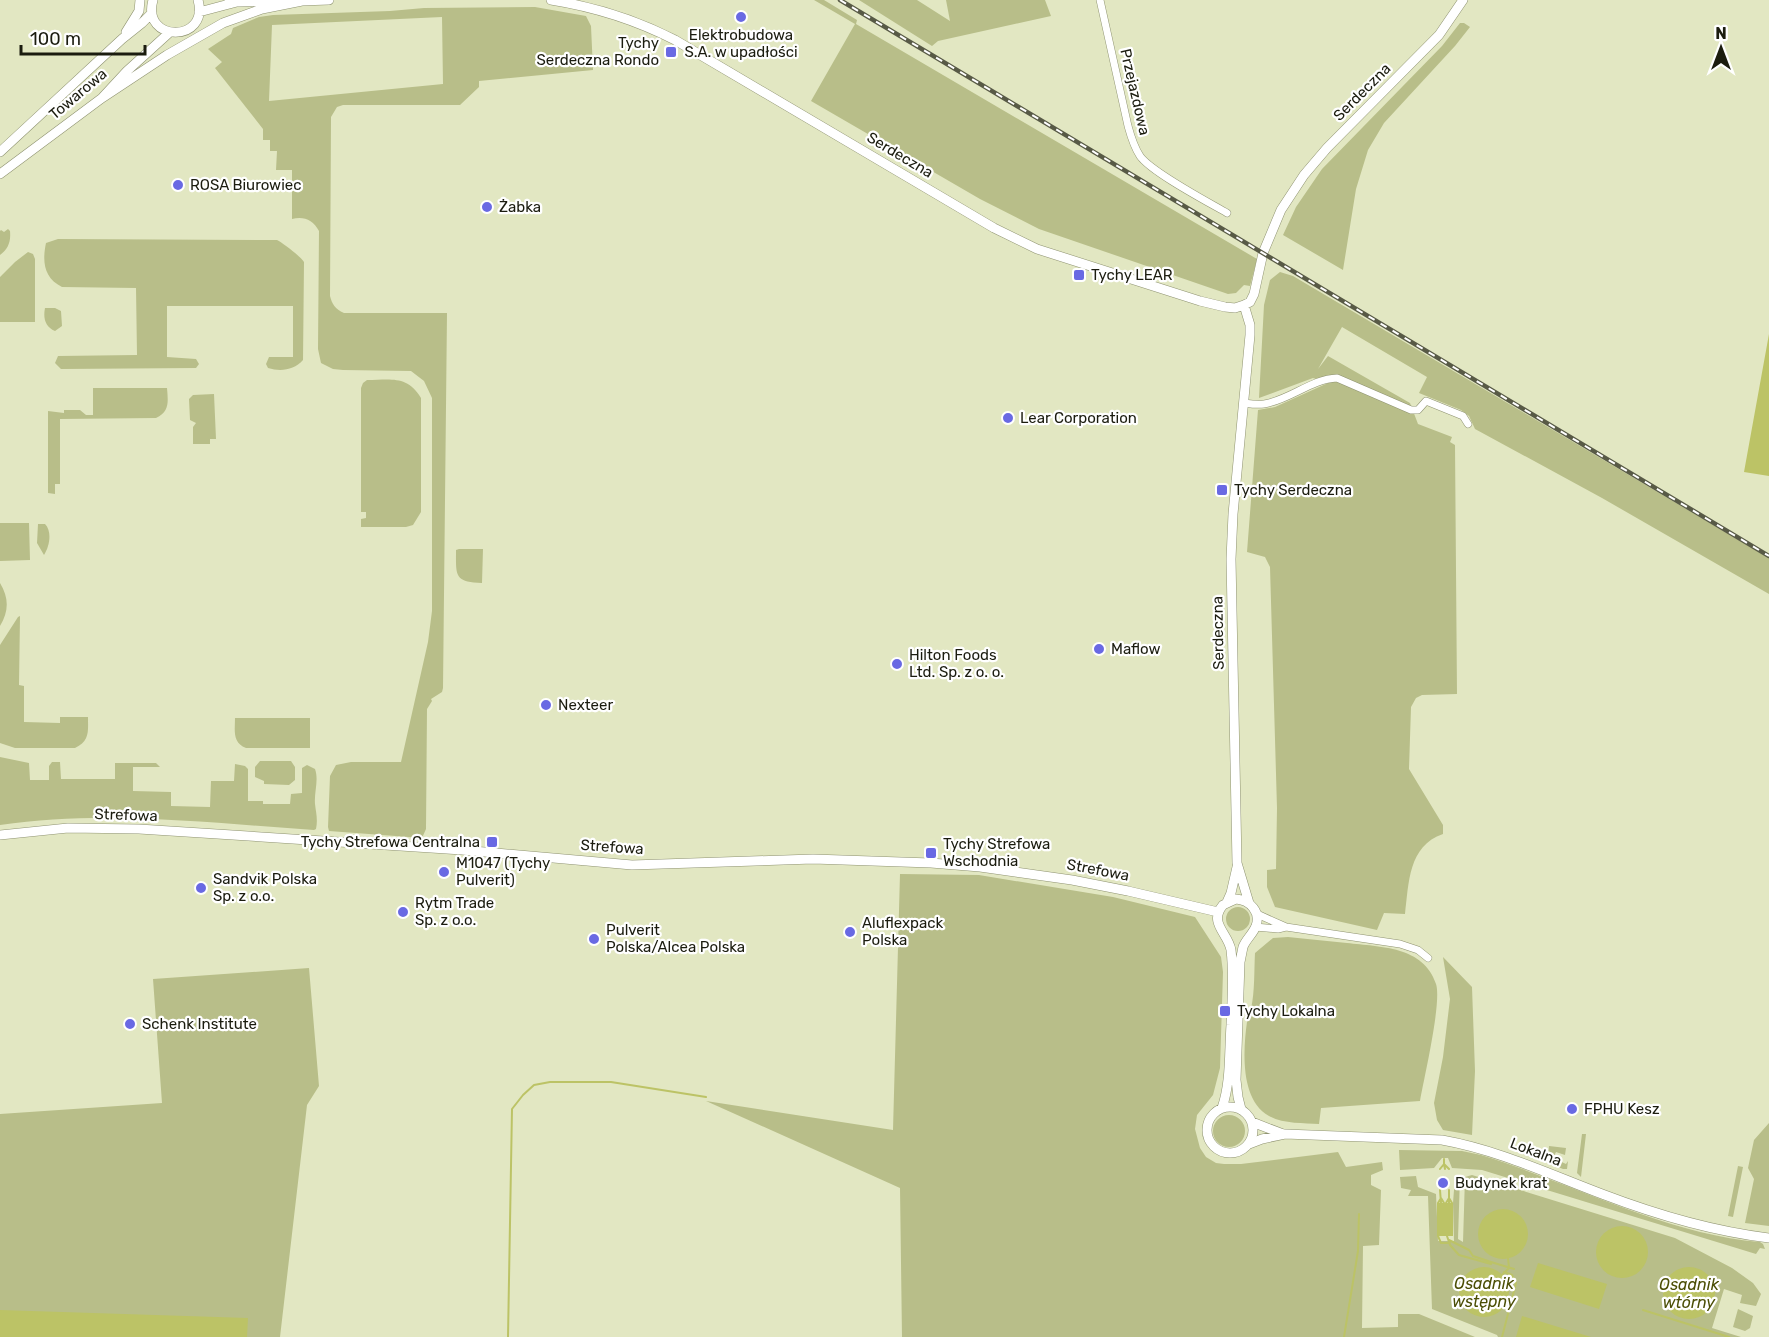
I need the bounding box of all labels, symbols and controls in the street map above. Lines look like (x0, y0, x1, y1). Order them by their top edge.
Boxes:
marker: Elektrobudowa S.A. w upadłości (734, 10, 748, 24)
scale bar (21, 18, 146, 56)
north arrow (1691, 18, 1751, 78)
text: N (1715, 24, 1727, 43)
place label: Elektrobudowa S.A. w upadłości (684, 26, 798, 61)
text: 100 m (30, 28, 81, 50)
place label: Tychy Serdeczna Rondo (536, 34, 659, 69)
marker: Tychy Serdeczna Rondo (664, 45, 678, 59)
street label: Przejazdowa (1116, 47, 1154, 137)
street label: Serdeczna (1330, 60, 1394, 124)
street label: Towarowa (45, 65, 111, 123)
street label: Serdeczna (864, 128, 936, 182)
place label: ROSA Biurowiec (190, 176, 301, 194)
marker: ROSA Biurowiec (171, 178, 185, 192)
place label: Żabka (499, 198, 541, 216)
marker: Żabka (480, 200, 494, 214)
place label: Tychy LEAR (1091, 266, 1173, 284)
marker: Tychy LEAR (1072, 268, 1086, 282)
place label: Lear Corporation (1020, 409, 1137, 427)
marker: Lear Corporation (1001, 411, 1015, 425)
place label: Tychy Serdeczna (1234, 481, 1352, 499)
marker: Tychy Serdeczna (1215, 483, 1229, 497)
street label: Serdeczna (1208, 596, 1228, 670)
place label: Maflow (1111, 640, 1161, 658)
marker: Maflow (1092, 642, 1106, 656)
place label: Hilton Foods Ltd. Sp. z o. o. (909, 646, 1004, 681)
marker: Hilton Foods Ltd. Sp. z o. o. (890, 657, 904, 671)
place label: Nexteer (558, 696, 613, 714)
marker: Nexteer (539, 698, 553, 712)
street label: Strefowa (94, 805, 158, 825)
place label: Tychy Strefowa Centralna (301, 833, 480, 851)
marker: Tychy Strefowa Centralna (485, 835, 499, 849)
place label: Tychy Strefowa Wschodnia (943, 835, 1050, 870)
street label: Strefowa (580, 836, 644, 858)
marker: Tychy Strefowa Wschodnia (924, 846, 938, 860)
place label: M1047 (Tychy Pulverit) (456, 854, 550, 889)
street label: Strefowa (1065, 855, 1131, 885)
marker: M1047 (Tychy Pulverit) (437, 865, 451, 879)
place label: Sandvik Polska Sp. z o.o. (213, 870, 317, 905)
marker: Sandvik Polska Sp. z o.o. (194, 881, 208, 895)
place label: Rytm Trade Sp. z o.o. (415, 894, 494, 929)
marker: Rytm Trade Sp. z o.o. (396, 905, 410, 919)
place label: Aluflexpack Polska (862, 914, 944, 949)
place label: Pulverit Polska/Alcea Polska (606, 921, 745, 956)
marker: Aluflexpack Polska (843, 925, 857, 939)
marker: Pulverit Polska/Alcea Polska (587, 932, 601, 946)
place label: Tychy Lokalna (1237, 1002, 1335, 1020)
marker: Tychy Lokalna (1218, 1004, 1232, 1018)
place label: Schenk Institute (142, 1015, 257, 1033)
marker: Schenk Institute (123, 1017, 137, 1031)
place label: FPHU Kesz (1584, 1100, 1660, 1118)
marker: FPHU Kesz (1565, 1102, 1579, 1116)
street label: Lokalna (1508, 1134, 1564, 1170)
place label: Budynek krat (1455, 1174, 1548, 1192)
marker: Budynek krat (1436, 1176, 1450, 1190)
water label: Osadnik wstępny (1452, 1274, 1517, 1312)
water label: Osadnik wtórny (1659, 1275, 1720, 1312)

